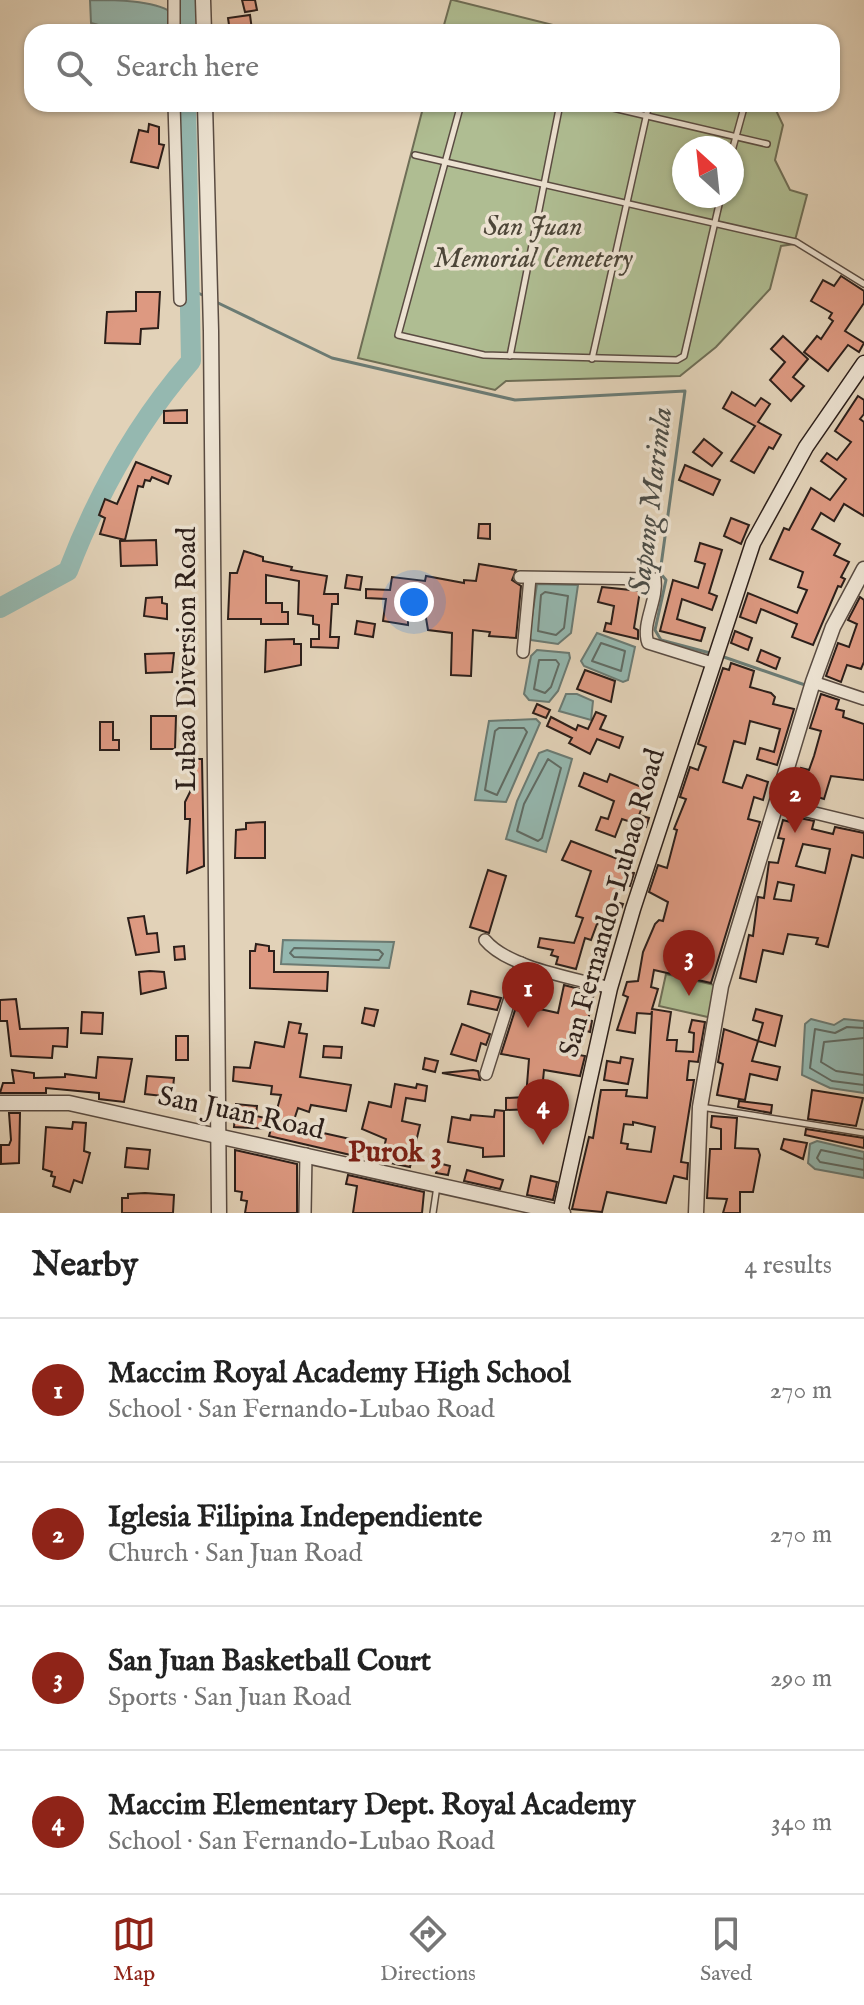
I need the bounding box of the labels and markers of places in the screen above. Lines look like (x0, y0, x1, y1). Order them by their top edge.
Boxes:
pin: 2 (769, 767, 821, 833)
pin: 3 (663, 930, 715, 996)
pin: 1 (502, 962, 554, 1028)
pin: 4 (517, 1079, 569, 1145)

